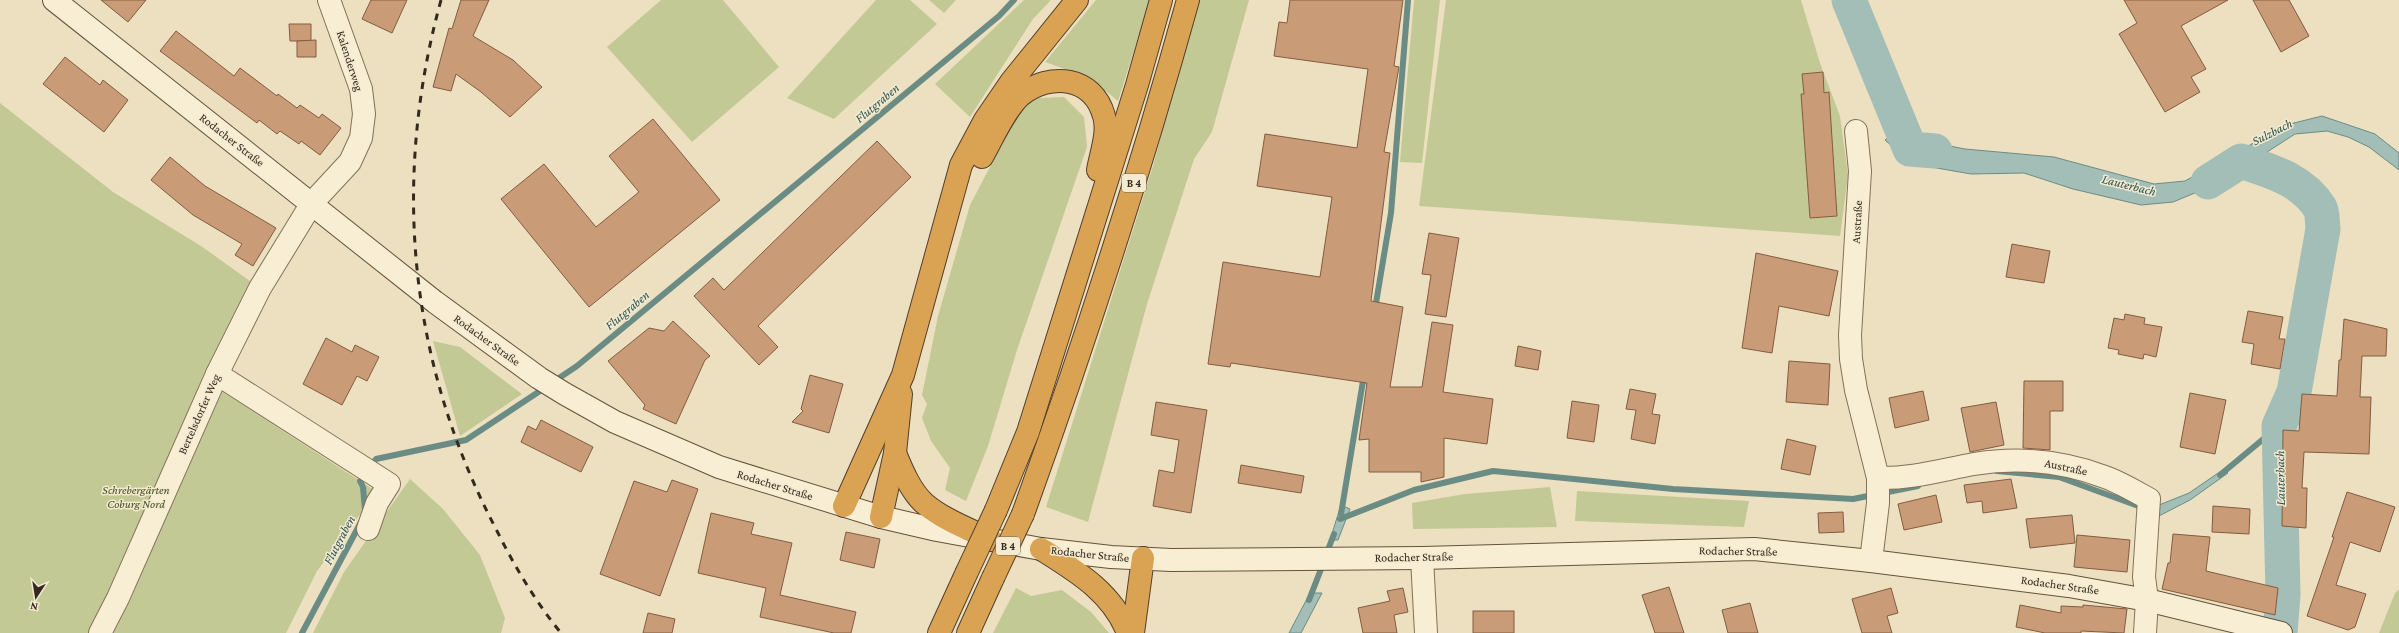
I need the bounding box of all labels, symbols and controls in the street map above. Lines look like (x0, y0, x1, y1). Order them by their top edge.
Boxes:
street label: Kalenderweg (334, 29, 366, 93)
water label: Flutgraben (852, 80, 903, 126)
street label: Rodacher Straße (197, 110, 267, 170)
water label: Sulzbach (2249, 115, 2295, 149)
water label: Lauterbach (2101, 171, 2157, 199)
road number: B 4 (1122, 174, 1146, 192)
street label: Austraße (1849, 200, 1865, 244)
water label: Flutgraben (602, 287, 653, 333)
street label: Rodacher Straße (451, 311, 523, 369)
street label: Bertelsdorfer Weg (175, 371, 223, 456)
water label: Lauterbach (2272, 450, 2288, 506)
street label: Austraße (2043, 456, 2089, 478)
street label: Rodacher Straße (735, 467, 815, 503)
park label: Schrebergärten Coburg Nord (102, 483, 170, 511)
water label: Flutgraben (320, 513, 358, 567)
road number: B 4 (996, 537, 1020, 555)
street label: Rodacher Straße (1050, 543, 1130, 565)
street label: Rodacher Straße (1699, 543, 1777, 559)
street label: Rodacher Straße (1375, 549, 1453, 565)
street label: Rodacher Straße (2020, 573, 2100, 597)
north arrow (16, 577, 56, 617)
text: N (29, 600, 39, 613)

